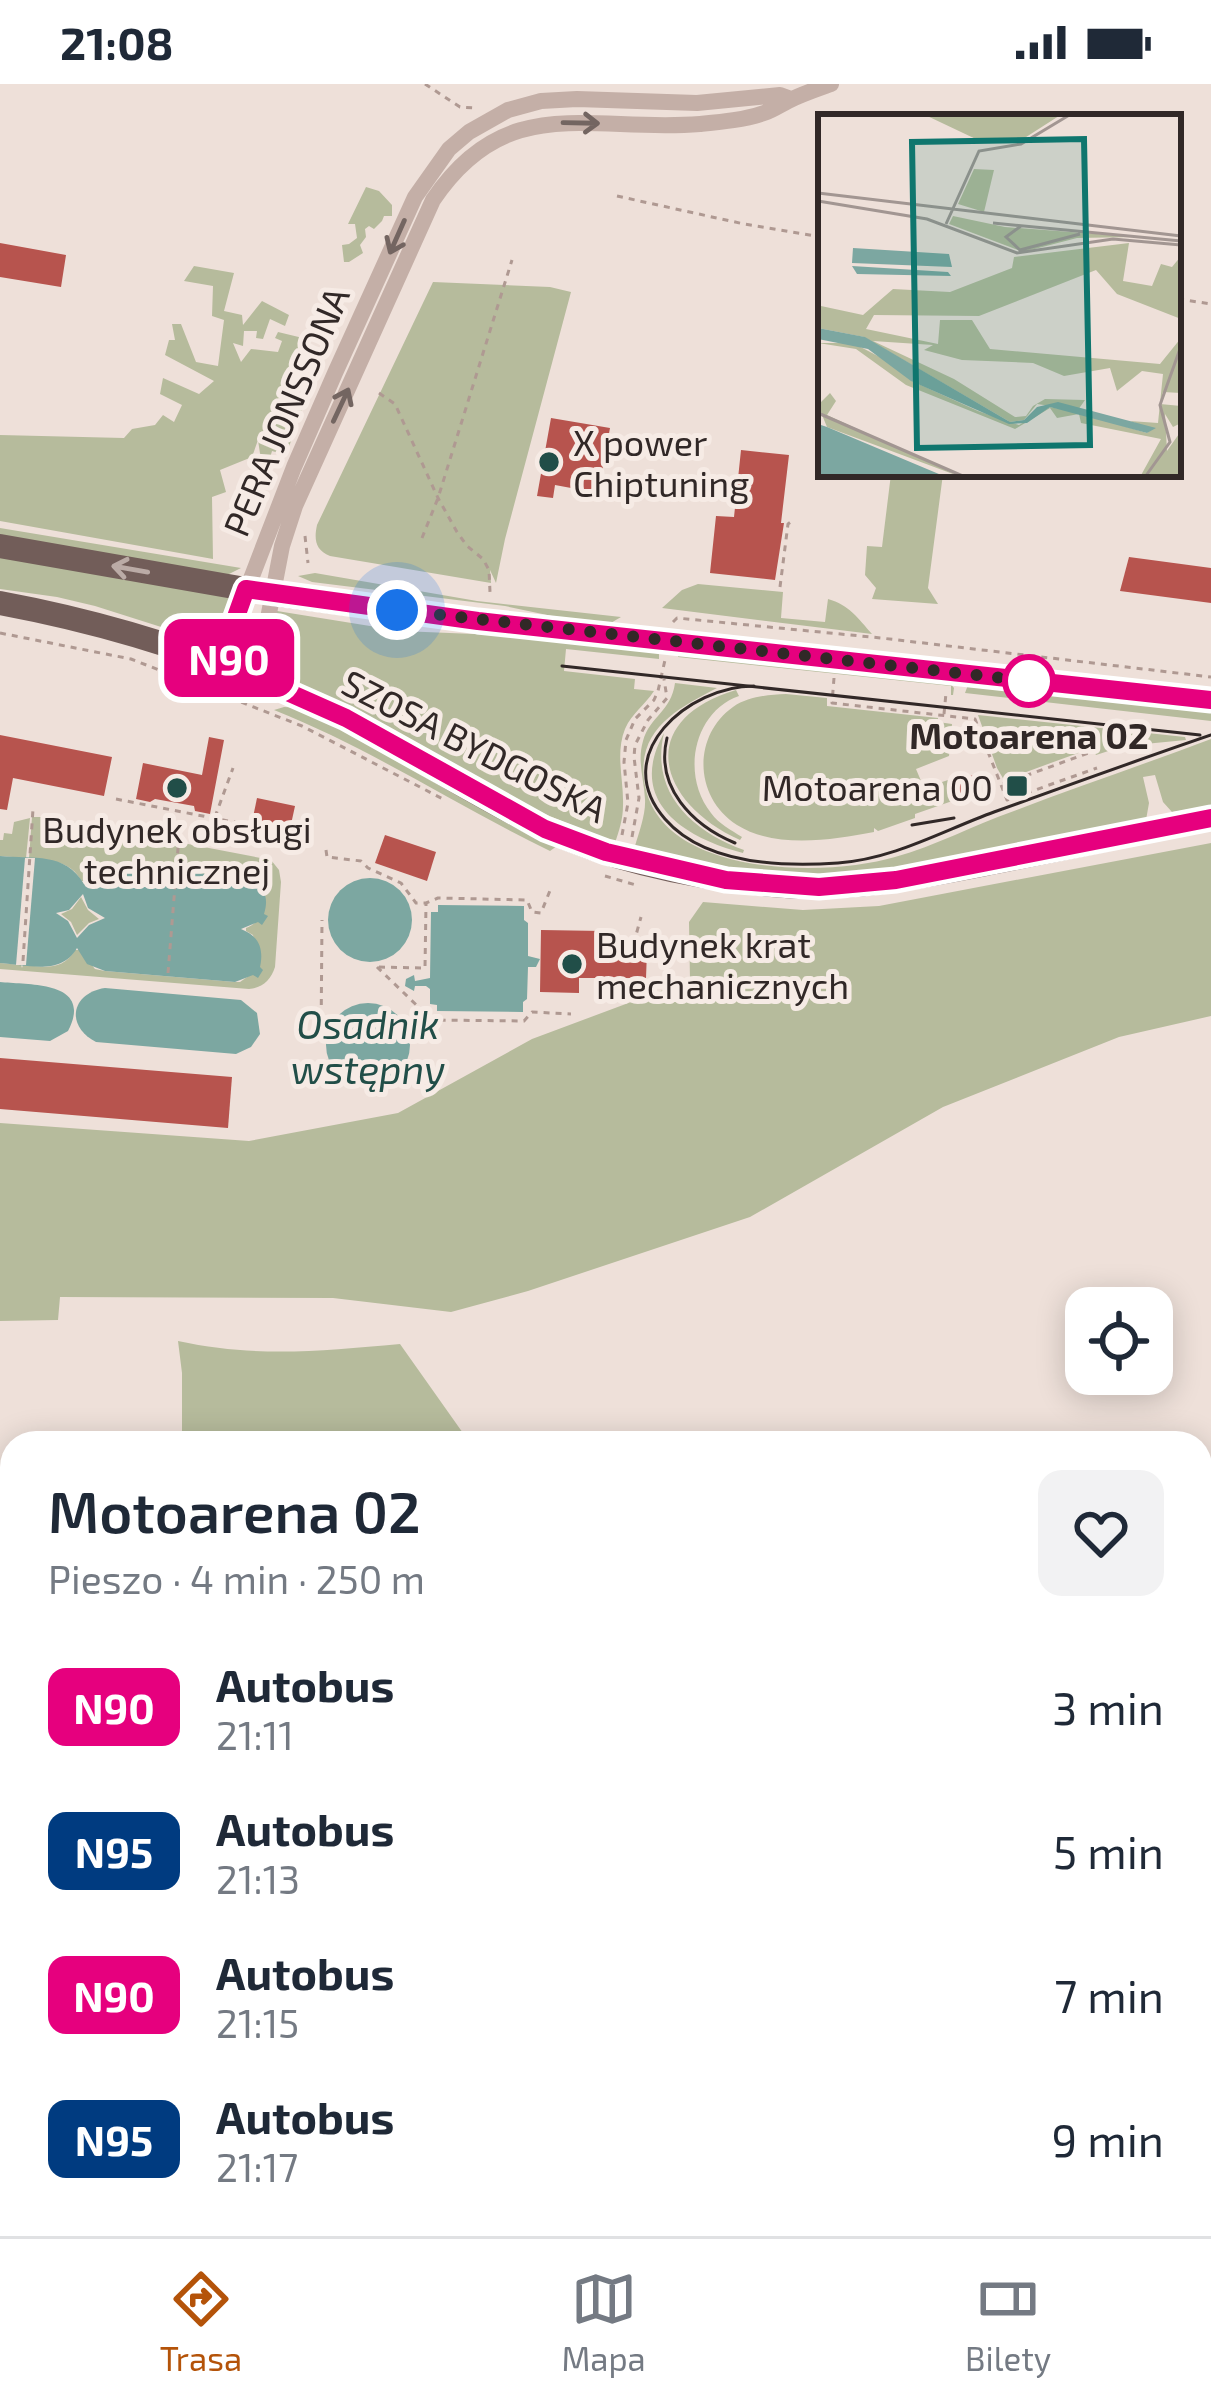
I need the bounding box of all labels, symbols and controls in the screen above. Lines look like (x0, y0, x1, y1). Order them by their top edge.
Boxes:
text: 21:08 (60, 15, 174, 69)
one-way arrow (561, 111, 600, 134)
inset map (818, 114, 1181, 477)
one-way arrow (384, 218, 406, 254)
street label: PERA JONSSONA (213, 279, 357, 542)
one-way arrow (331, 388, 353, 424)
place label: X power Chiptuning (573, 420, 749, 504)
marker: X power Chiptuning (536, 449, 562, 475)
one-way arrow (112, 556, 151, 579)
your location (367, 580, 427, 640)
line badge: N90 (160, 619, 298, 697)
text: N90 (188, 633, 270, 683)
marker: Motoarena 02 (1004, 656, 1054, 706)
street label: SZOSA BYDGOSKA (336, 660, 615, 830)
place label: Motoarena 02 (909, 713, 1149, 756)
place label: Motoarena 00 (762, 765, 993, 808)
marker: Motoarena 00 (1004, 773, 1030, 799)
marker: Budynek obsługi technicznej (164, 775, 190, 801)
place label: Budynek obsługi technicznej (42, 807, 312, 891)
place label: Budynek krat mechanicznych (596, 922, 849, 1006)
marker: Budynek krat mechanicznych (559, 951, 585, 977)
water label: Osadnik wstępny (291, 1000, 445, 1093)
map controls (1065, 1287, 1173, 1395)
button: locate (1065, 1287, 1173, 1395)
button: heart (1038, 1470, 1164, 1596)
text: Motoarena 02 (48, 1476, 421, 1544)
text: Pieszo · 4 min · 250 m (48, 1555, 425, 1602)
text: Autobus (216, 1657, 394, 1711)
text: 3 min (1052, 1680, 1164, 1734)
text: N90 (73, 1682, 155, 1732)
text: 21:11 (216, 1711, 294, 1758)
text: Autobus (216, 1801, 394, 1855)
text: 5 min (1053, 1824, 1164, 1878)
text: N95 (75, 1826, 153, 1876)
text: 21:13 (216, 1855, 300, 1902)
text: Autobus (216, 1945, 394, 1999)
text: 7 min (1054, 1968, 1164, 2022)
text: N90 (73, 1970, 155, 2020)
text: 21:15 (216, 1999, 299, 2046)
text: Autobus (216, 2089, 394, 2143)
text: 9 min (1051, 2112, 1164, 2166)
text: N95 (75, 2114, 153, 2164)
text: 21:17 (216, 2143, 298, 2190)
tab: Trasa (160, 2266, 242, 2378)
tab: Mapa (561, 2266, 646, 2378)
tab: Bilety (965, 2266, 1051, 2378)

